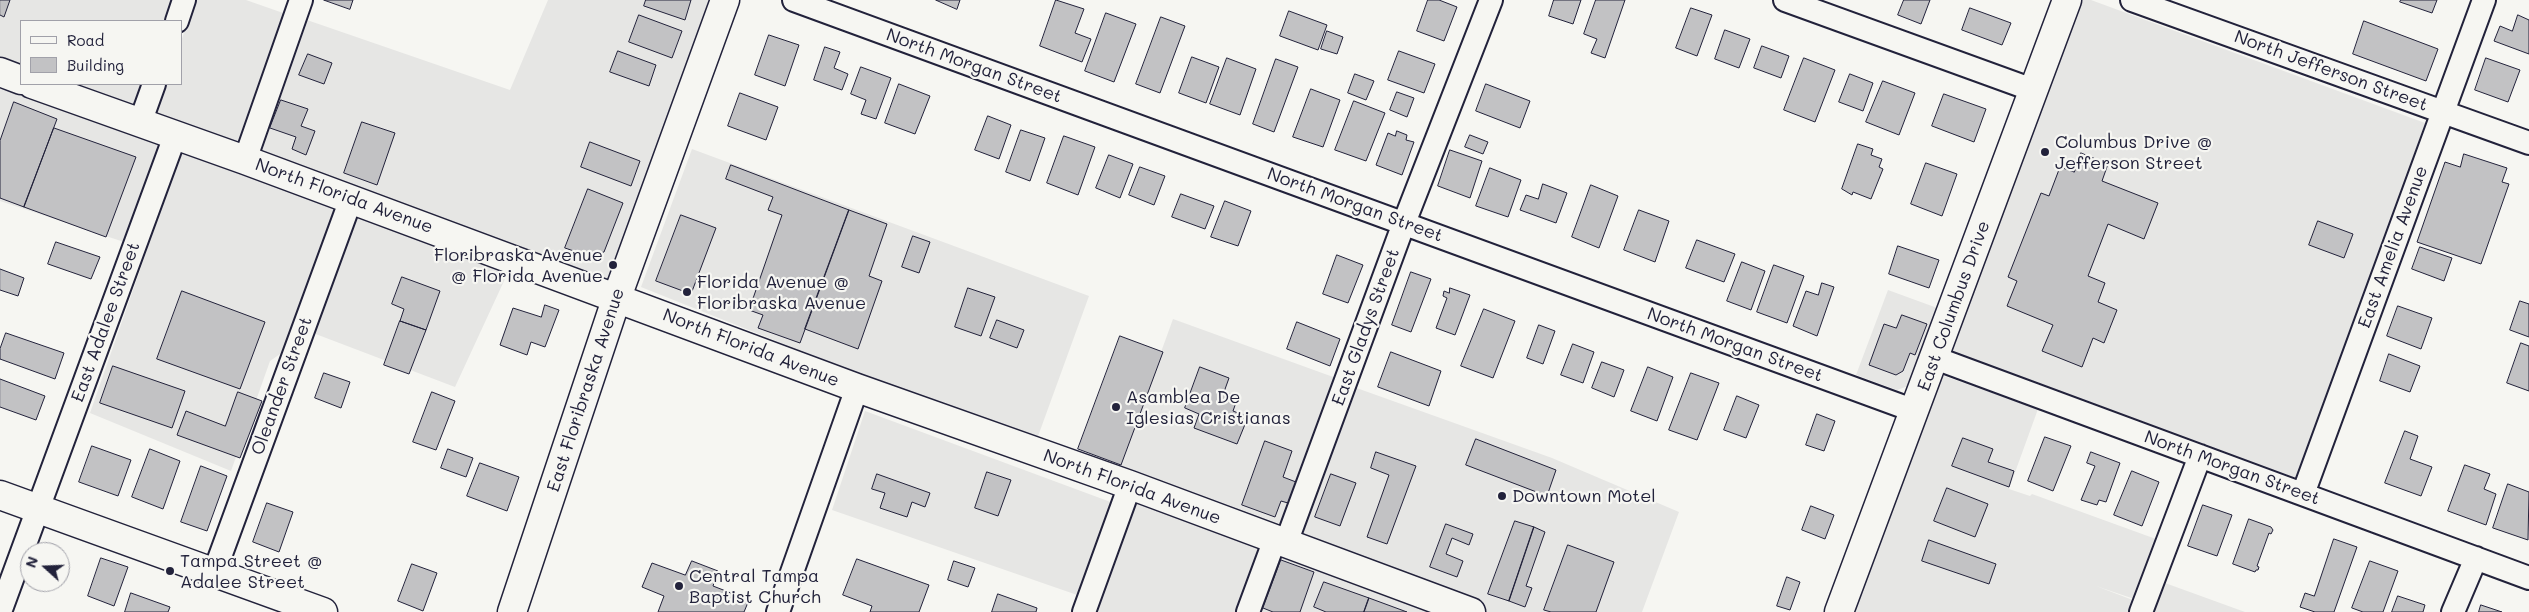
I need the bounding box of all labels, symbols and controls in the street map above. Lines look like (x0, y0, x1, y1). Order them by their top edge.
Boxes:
legend (20, 20, 182, 85)
street label: North Morgan Street (883, 24, 1065, 108)
street label: North Jefferson Street (2231, 26, 2431, 116)
text: Road (67, 30, 104, 50)
text: Building (67, 55, 124, 75)
place label: Columbus Drive @ Jefferson Street (2055, 131, 2212, 173)
marker: Columbus Drive @ Jefferson Street (2039, 146, 2051, 158)
street label: North Florida Avenue (252, 154, 436, 238)
street label: North Morgan Street (1264, 163, 1446, 247)
street label: East Amelia Avenue (2354, 163, 2432, 331)
street label: East Columbus Drive (1913, 218, 1995, 394)
street label: East Adalee Street (67, 239, 145, 405)
place label: Floribraska Avenue @ Florida Avenue (434, 244, 603, 286)
street label: East Gladys Street (1328, 245, 1404, 409)
marker: Floribraska Avenue @ Florida Avenue (607, 259, 619, 271)
place label: Florida Avenue @ Floribraska Avenue (697, 271, 866, 314)
street label: East Floribraska Avenue (543, 285, 629, 495)
marker: Florida Avenue @ Floribraska Avenue (681, 286, 693, 298)
street label: North Morgan Street (1644, 303, 1826, 387)
street label: North Florida Avenue (660, 304, 842, 392)
street label: Oleander Street (247, 314, 317, 458)
place label: Asamblea De Iglesias Cristianas (1126, 386, 1291, 428)
marker: Asamblea De Iglesias Cristianas (1110, 401, 1122, 413)
street label: North Morgan Street (2141, 426, 2323, 510)
street label: North Florida Avenue (1040, 445, 1224, 529)
place label: Downtown Motel (1512, 485, 1656, 507)
marker: Downtown Motel (1496, 490, 1508, 502)
north arrow (20, 542, 70, 592)
place label: Tampa Street @ Adalee Street (180, 550, 323, 592)
text: N (21, 554, 42, 570)
marker: Tampa Street @ Adalee Street (164, 565, 176, 577)
place label: Central Tampa Baptist Church (689, 565, 821, 608)
marker: Central Tampa Baptist Church (673, 580, 685, 592)

